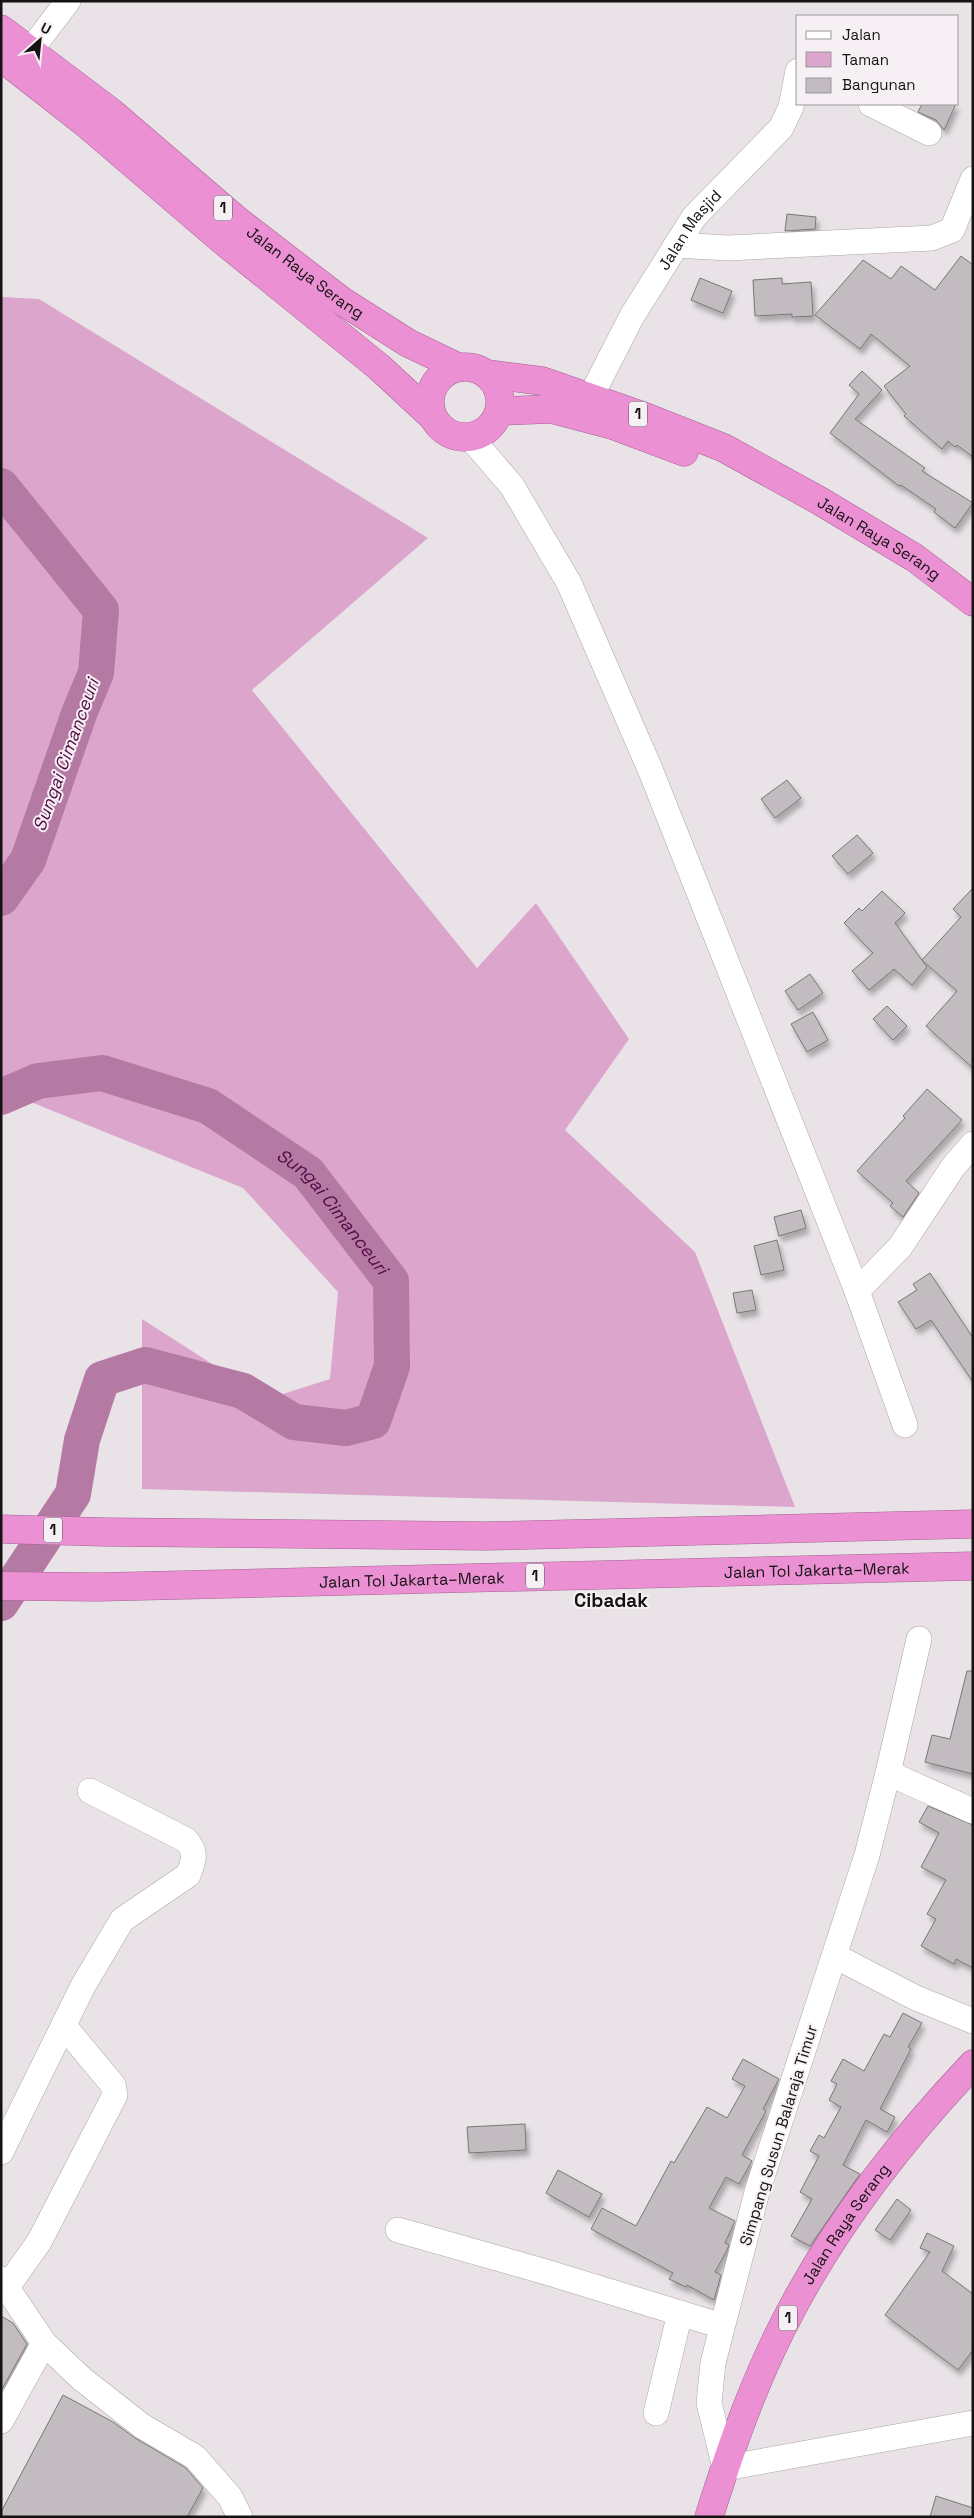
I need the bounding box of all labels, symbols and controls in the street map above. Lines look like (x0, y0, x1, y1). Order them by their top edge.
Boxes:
north arrow (15, 15, 65, 65)
legend (796, 15, 959, 105)
text: U (38, 18, 54, 39)
text: Jalan (842, 25, 881, 44)
text: Taman (842, 50, 889, 69)
text: Bangunan (842, 75, 916, 94)
street label: Jalan Masjid (653, 185, 726, 274)
road number: 1 (214, 196, 232, 220)
street label: Jalan Raya Serang (242, 222, 368, 323)
road number: 1 (629, 402, 647, 426)
street label: Jalan Raya Serang (813, 492, 945, 585)
water label: Sungai Cimanceuri (27, 673, 105, 834)
water label: Sungai Cimanceuri (272, 1143, 395, 1281)
road number: 1 (44, 1518, 62, 1542)
street label: Jalan Tol Jakarta–Merak (724, 1558, 910, 1583)
road number: 1 (526, 1564, 544, 1588)
street label: Jalan Tol Jakarta–Merak (319, 1567, 505, 1593)
district label: Cibadak (574, 1588, 648, 1613)
street label: Simpang Susun Balaraja Timur (735, 2022, 822, 2248)
street label: Jalan Raya Serang (798, 2159, 894, 2288)
road number: 1 (779, 2306, 797, 2330)

